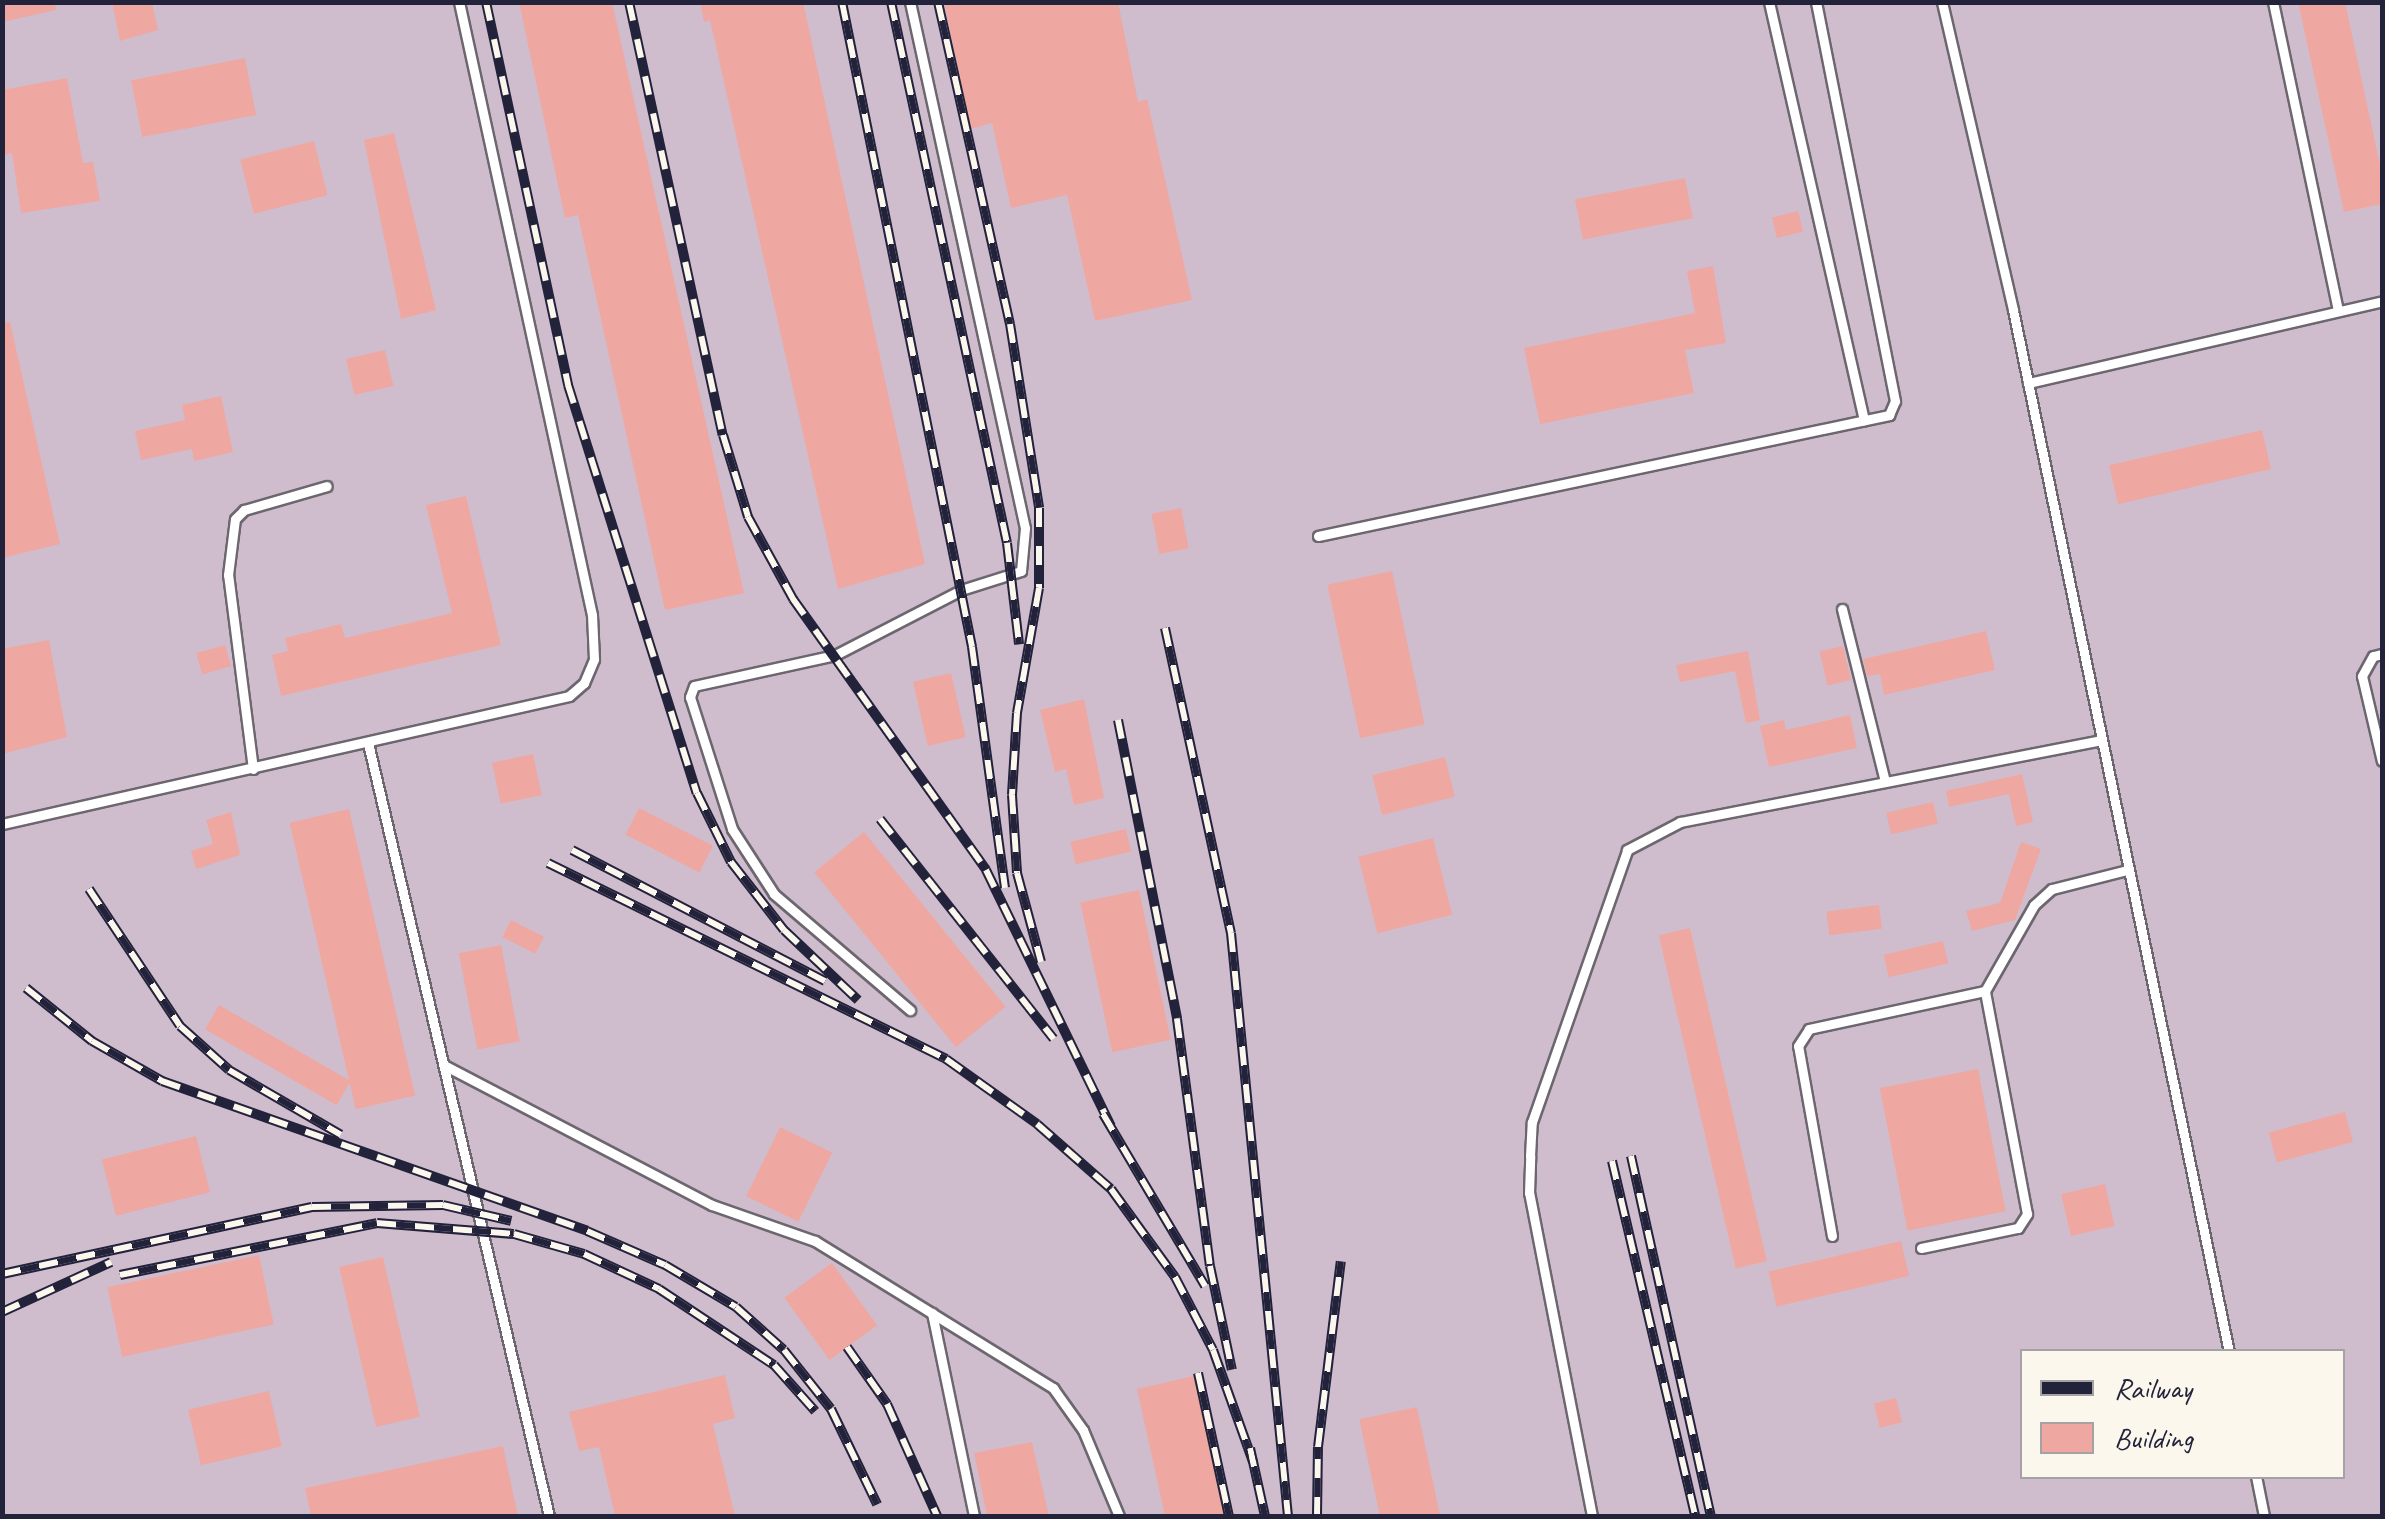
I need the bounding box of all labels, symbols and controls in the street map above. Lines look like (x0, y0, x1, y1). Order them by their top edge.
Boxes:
legend (2020, 1349, 2345, 1479)
text: Railway (2114, 1369, 2192, 1407)
text: Building (2114, 1419, 2193, 1457)

